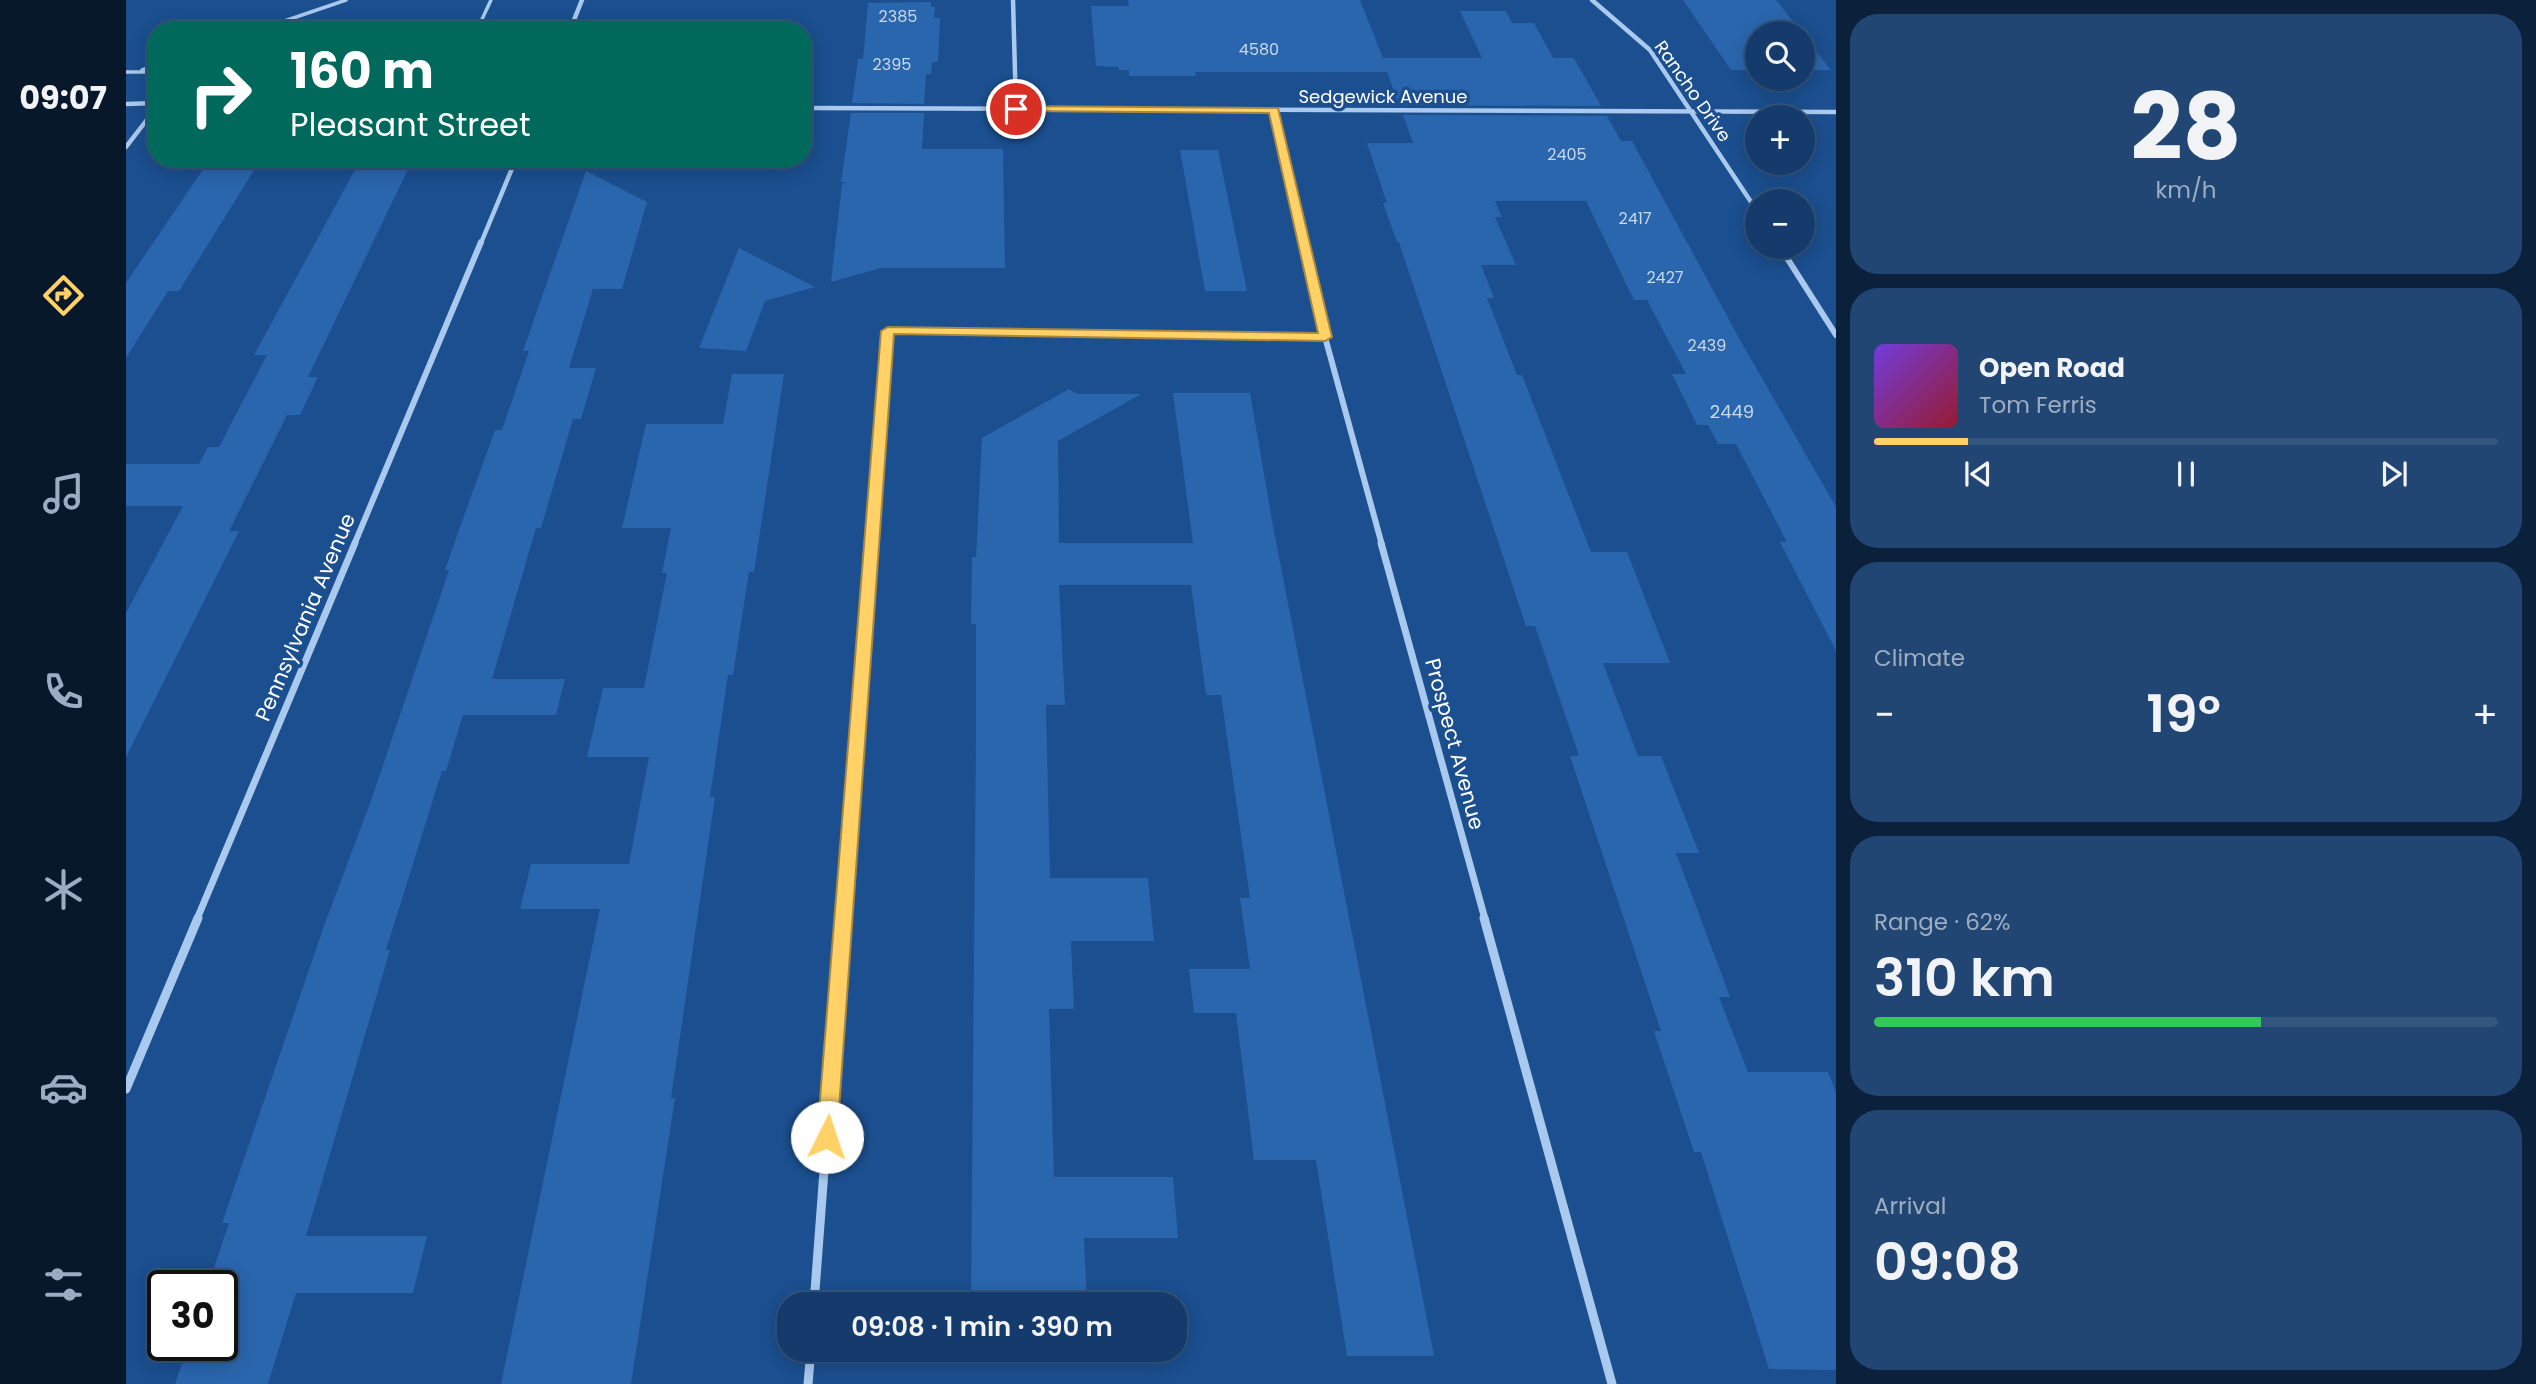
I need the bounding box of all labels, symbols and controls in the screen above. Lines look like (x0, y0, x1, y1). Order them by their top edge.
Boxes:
house number: 2385 (879, 5, 917, 28)
map controls (1745, 21, 1815, 259)
button: search (1745, 21, 1815, 91)
street label: Rancho Drive (1649, 35, 1737, 147)
text: 160 m (290, 37, 434, 105)
house number: 4580 (1239, 38, 1279, 61)
icon: right (175, 49, 266, 140)
house number: 2395 (873, 53, 911, 76)
text: 28 (2131, 63, 2241, 191)
text: 09:07 (19, 75, 107, 120)
pin (986, 79, 1046, 139)
street label: Sedgewick Avenue (1298, 84, 1468, 109)
icon: arrive (997, 90, 1035, 128)
text: Pleasant Street (290, 102, 531, 147)
button: + (1745, 105, 1815, 175)
house number: 2405 (1547, 143, 1587, 166)
text: km/h (2155, 174, 2217, 206)
button: − (1745, 189, 1815, 259)
house number: 2417 (1618, 207, 1652, 230)
house number: 2427 (1646, 266, 1684, 289)
icon: directions (39, 271, 88, 320)
house number: 2439 (1688, 334, 1726, 357)
text: Open Road (1979, 350, 2125, 386)
text: Tom Ferris (1979, 389, 2097, 421)
house number: 2449 (1710, 399, 1754, 424)
icon: previous (1959, 455, 1997, 493)
icon: pause (2167, 455, 2205, 493)
icon: next (2375, 455, 2413, 493)
icon: music (39, 469, 88, 518)
street label: Pennsylvania Avenue (248, 509, 362, 725)
text: Climate (1874, 642, 1965, 674)
street label: Prospect Avenue (1418, 655, 1492, 833)
icon: phone (39, 667, 88, 716)
text: 19° (2146, 677, 2221, 750)
text: − (1874, 688, 1895, 741)
text: + (2472, 688, 2498, 741)
icon: climate (39, 865, 88, 914)
text: Range · 62% (1874, 906, 2011, 938)
text: 310 km (1874, 941, 2055, 1014)
icon: car (39, 1063, 88, 1112)
position arrow (790, 1100, 864, 1174)
text: Arrival (1874, 1190, 1946, 1222)
text: 09:08 (1874, 1225, 2021, 1298)
icon: filters (39, 1260, 88, 1309)
speed limit sign: 30 (147, 1270, 238, 1361)
text: 09:08 · 1 min · 390 m (851, 1309, 1113, 1345)

